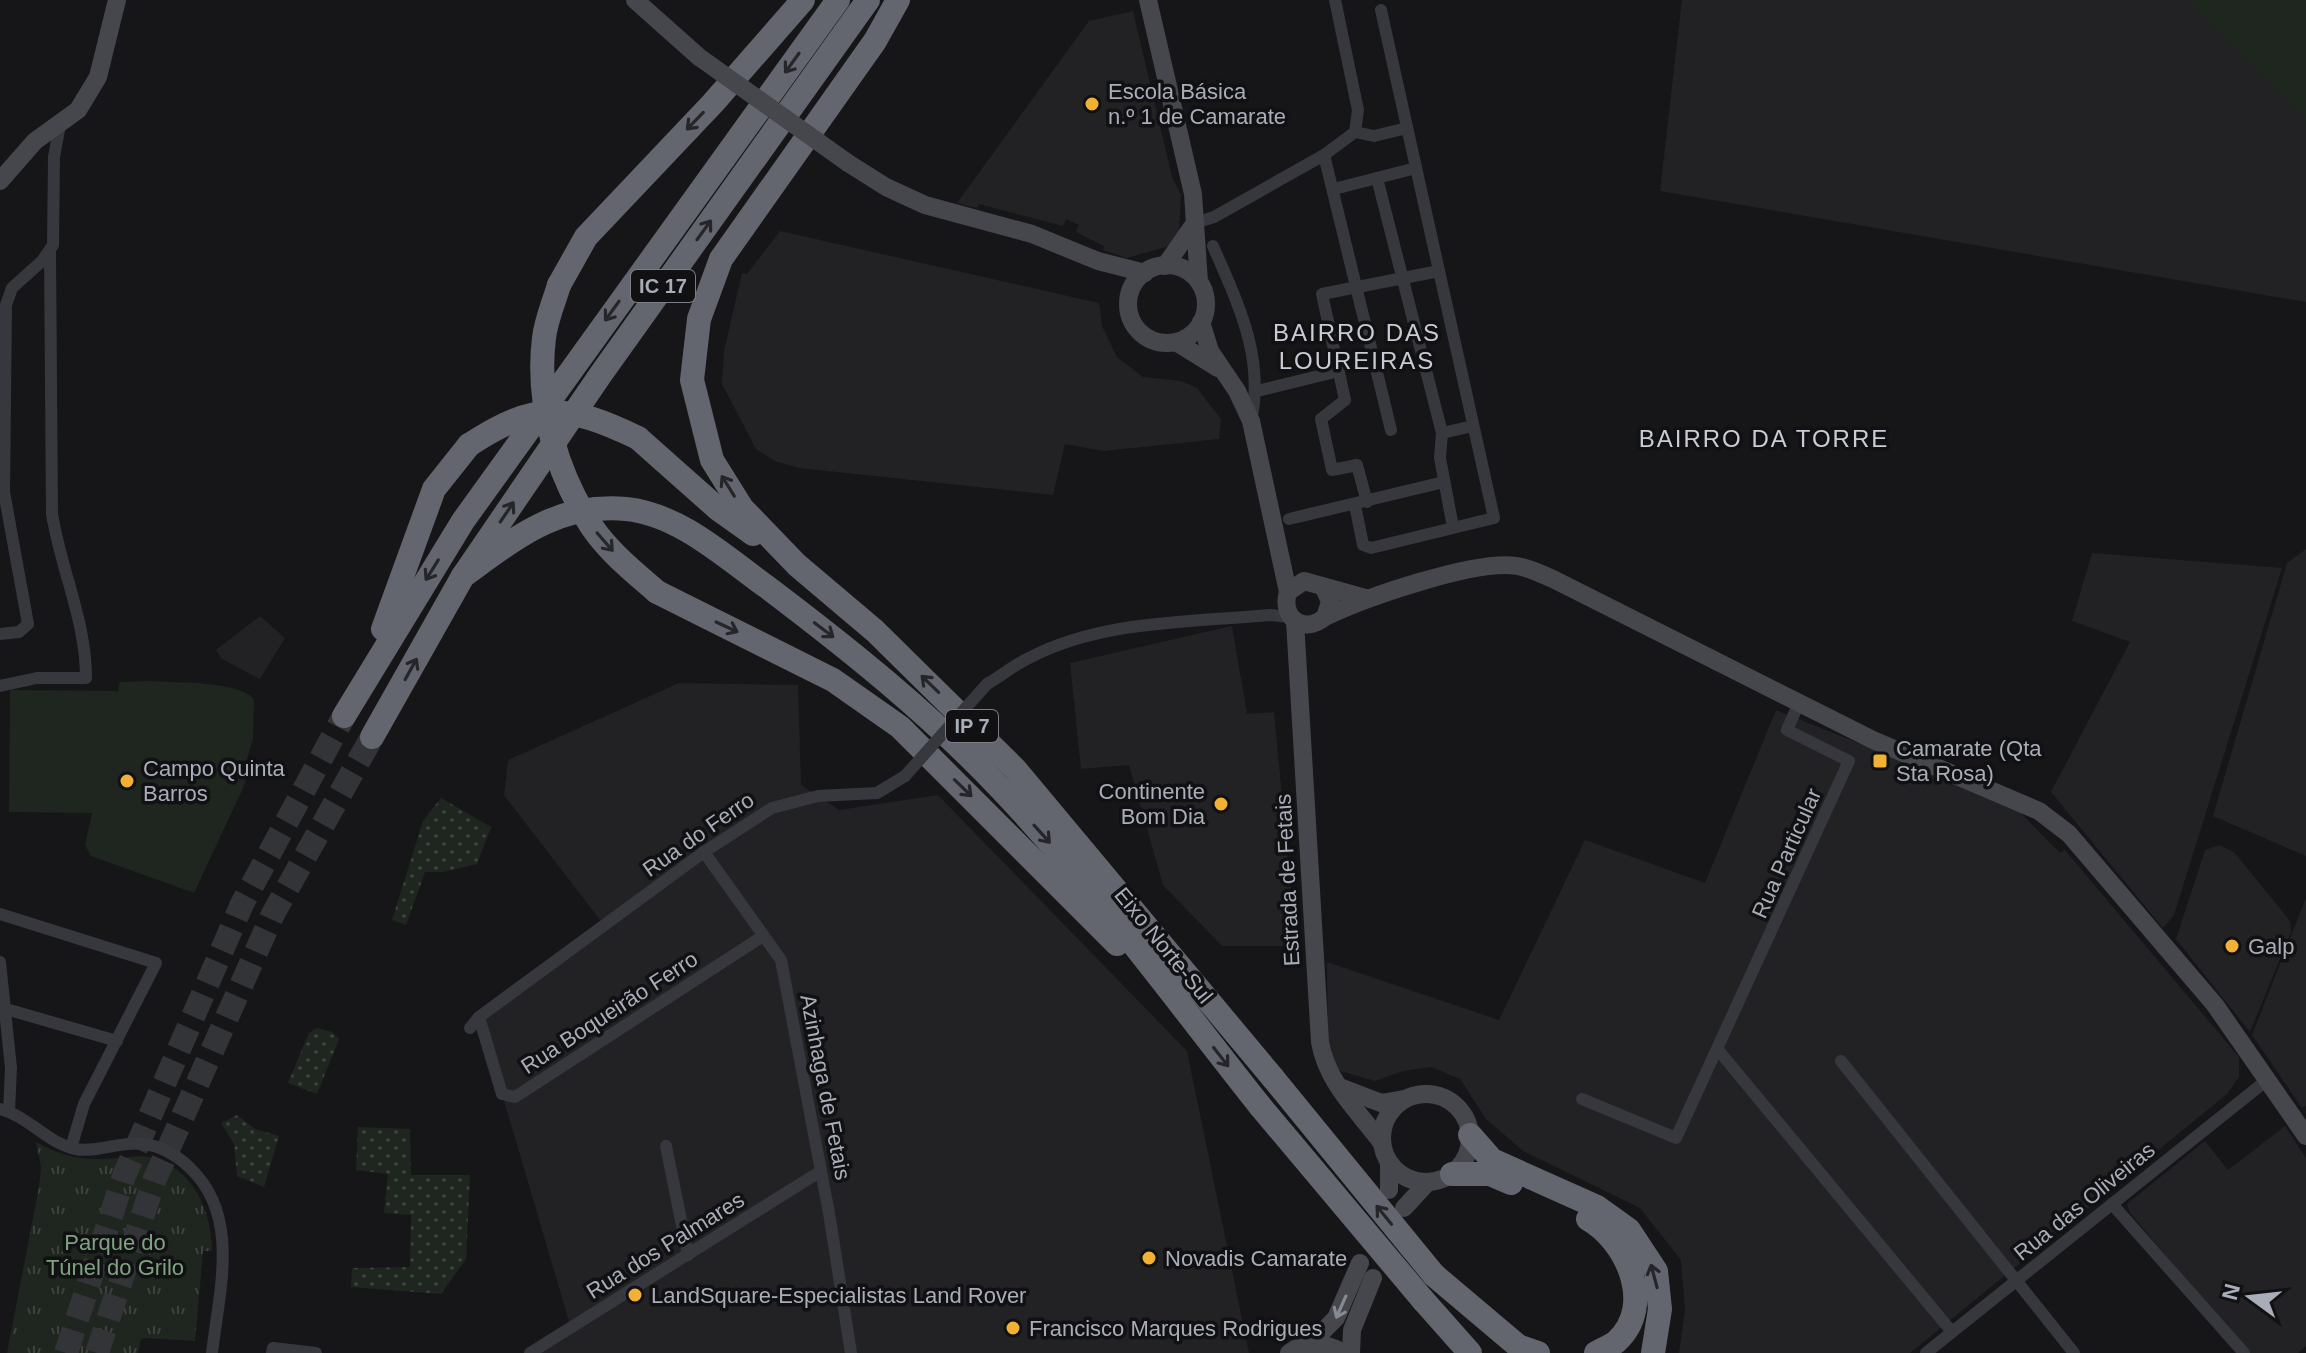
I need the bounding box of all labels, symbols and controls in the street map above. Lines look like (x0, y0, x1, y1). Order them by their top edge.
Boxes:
one-way arrow (784, 52, 801, 73)
place label: Escola Básica n.º 1 de Camarate (1108, 79, 1286, 129)
marker: Escola Básica n.º 1 de Camarate (1083, 95, 1101, 113)
one-way arrow (687, 111, 705, 131)
one-way arrow (696, 219, 712, 241)
road number: IC 17 (631, 270, 695, 302)
one-way arrow (604, 300, 621, 321)
district label: BAIRRO DAS LOUREIRAS (1273, 319, 1441, 374)
district label: BAIRRO DA TORRE (1639, 425, 1889, 452)
one-way arrow (720, 475, 736, 497)
one-way arrow (499, 501, 515, 524)
one-way arrow (596, 531, 614, 552)
one-way arrow (423, 559, 440, 581)
one-way arrow (715, 620, 739, 635)
one-way arrow (813, 621, 834, 638)
one-way arrow (404, 657, 419, 681)
one-way arrow (921, 675, 940, 694)
road number: IP 7 (946, 710, 998, 742)
place label: Camarate (Qta Sta Rosa) (1896, 736, 2042, 786)
marker: Camarate (Qta Sta Rosa) (1871, 752, 1889, 770)
place label: Campo Quinta Barros (143, 756, 286, 806)
marker: Campo Quinta Barros (118, 772, 136, 790)
one-way arrow (953, 778, 972, 797)
place label: Continente Bom Dia (1099, 779, 1206, 829)
street label: Rua Particular (1747, 784, 1826, 922)
street label: Rua do Ferro (638, 787, 759, 882)
street label: Estrada de Fetais (1271, 793, 1304, 967)
marker: Continente Bom Dia (1212, 795, 1230, 813)
one-way arrow (1033, 824, 1051, 844)
street label: Eixo Norte-Sul (1109, 882, 1218, 1008)
place label: Galp (2248, 934, 2294, 959)
marker: Galp (2223, 937, 2241, 955)
street label: Rua Boqueirão Ferro (516, 946, 702, 1079)
street label: Azinhaga de Fetais (795, 992, 856, 1182)
one-way arrow (1212, 1046, 1230, 1066)
street label: Rua das Oliveiras (2009, 1137, 2160, 1266)
street label: Rua dos Palmares (582, 1187, 749, 1304)
one-way arrow (1376, 1204, 1394, 1225)
park label: Parque do Túnel do Grilo (46, 1230, 184, 1280)
place label: Novadis Camarate (1165, 1246, 1347, 1271)
marker: Novadis Camarate (1140, 1249, 1158, 1267)
north arrow (2210, 1257, 2290, 1337)
one-way arrow (1646, 1264, 1661, 1290)
text: N (2217, 1281, 2245, 1303)
place label: LandSquare-Especialistas Land Rover (651, 1283, 1026, 1308)
marker: LandSquare-Especialistas Land Rover (626, 1286, 644, 1304)
one-way arrow (1332, 1294, 1347, 1319)
place label: Francisco Marques Rodrigues (1029, 1316, 1322, 1341)
marker: Francisco Marques Rodrigues (1004, 1319, 1022, 1337)

